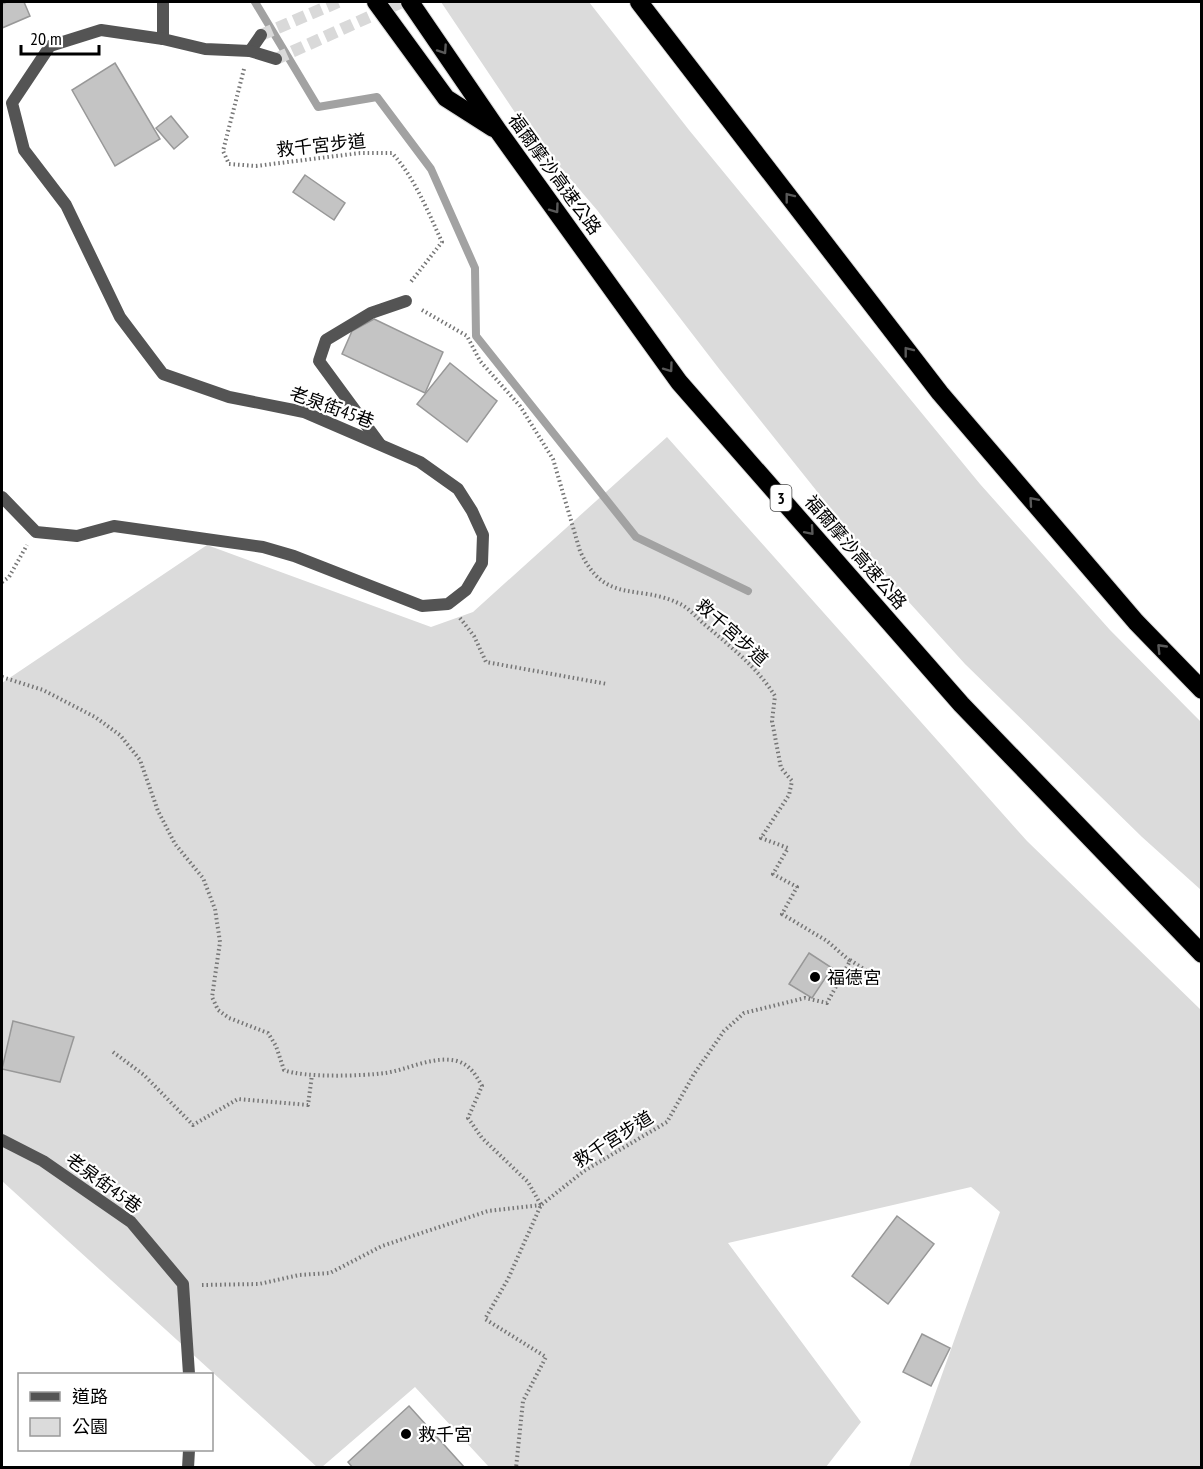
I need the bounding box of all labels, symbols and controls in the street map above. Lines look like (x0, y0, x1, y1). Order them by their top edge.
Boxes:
scale bar (21, 18, 99, 56)
text: 20 m (30, 27, 62, 50)
one-way arrow (436, 43, 447, 54)
street label: 福爾摩沙高速公路 (503, 109, 607, 239)
street label: 救千宮步道 (275, 129, 367, 161)
one-way arrow (786, 193, 797, 204)
one-way arrow (548, 203, 559, 214)
one-way arrow (904, 347, 915, 358)
one-way arrow (662, 361, 673, 372)
street label: 老泉街45巷 (287, 381, 377, 433)
road number: 3 (770, 485, 792, 511)
street label: 福爾摩沙高速公路 (800, 490, 912, 614)
one-way arrow (1029, 497, 1040, 508)
one-way arrow (803, 524, 814, 535)
street label: 救千宮步道 (691, 593, 773, 671)
one-way arrow (1157, 644, 1168, 655)
place label: 福德宮 (827, 966, 881, 989)
marker: 福德宮 (808, 970, 822, 984)
street label: 救千宮步道 (569, 1105, 657, 1173)
street label: 老泉街45巷 (62, 1148, 146, 1218)
legend (18, 1373, 213, 1451)
text: 道路 (72, 1385, 108, 1408)
text: 公園 (72, 1415, 108, 1438)
place label: 救千宮 (418, 1423, 472, 1446)
marker: 救千宮 (399, 1427, 413, 1441)

